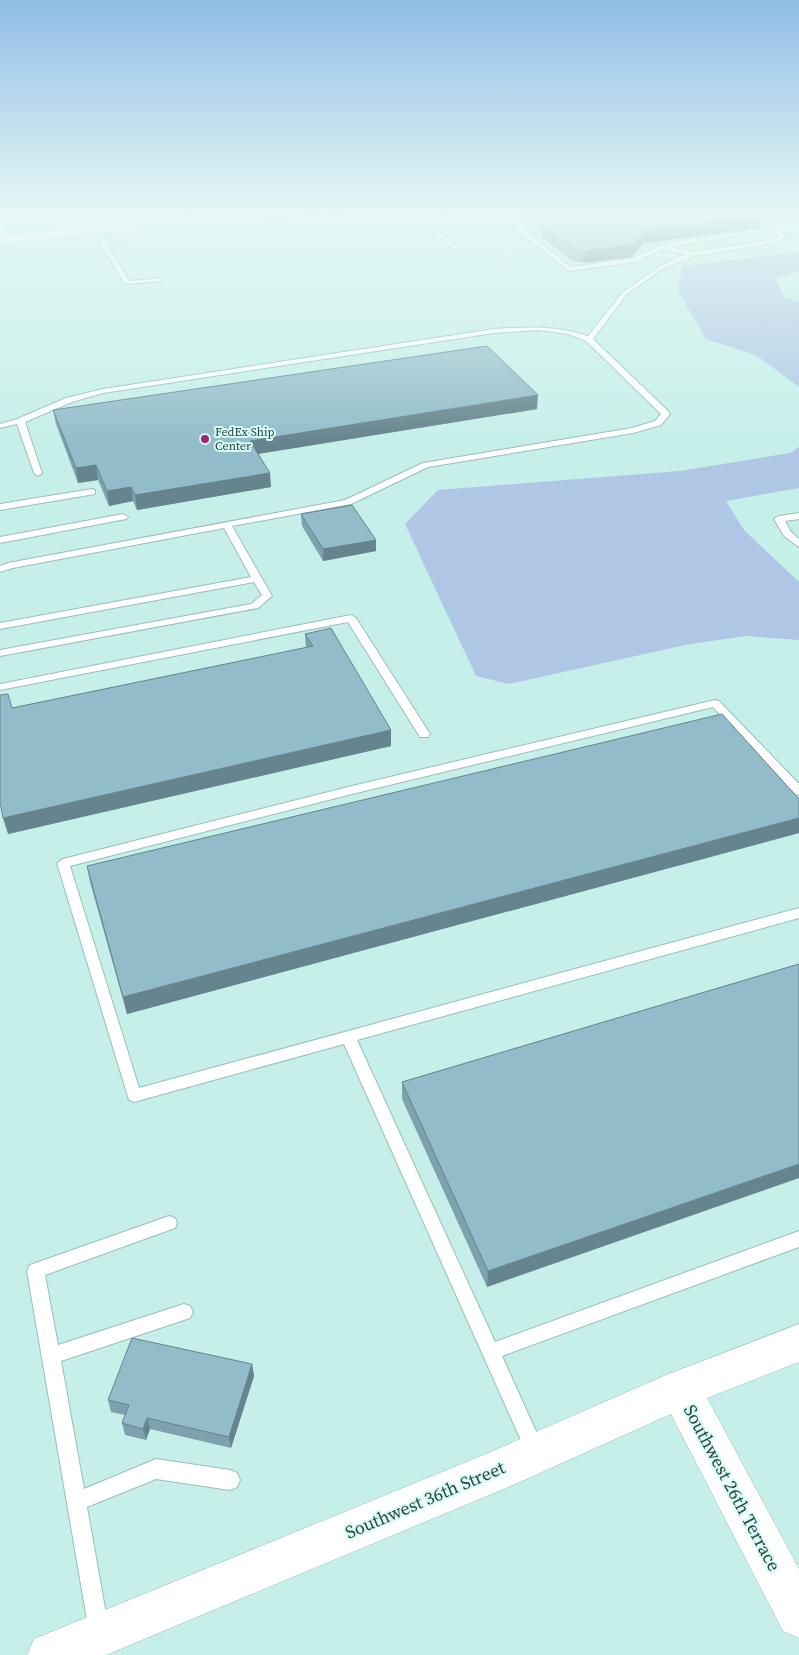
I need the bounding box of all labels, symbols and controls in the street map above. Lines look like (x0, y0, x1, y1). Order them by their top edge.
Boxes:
place label: FedEx Ship Center (215, 424, 274, 454)
marker: FedEx Ship Center (199, 433, 211, 445)
street label: Southwest 26th Terrace (678, 1400, 787, 1575)
street label: Southwest 36th Street (341, 1454, 509, 1545)

